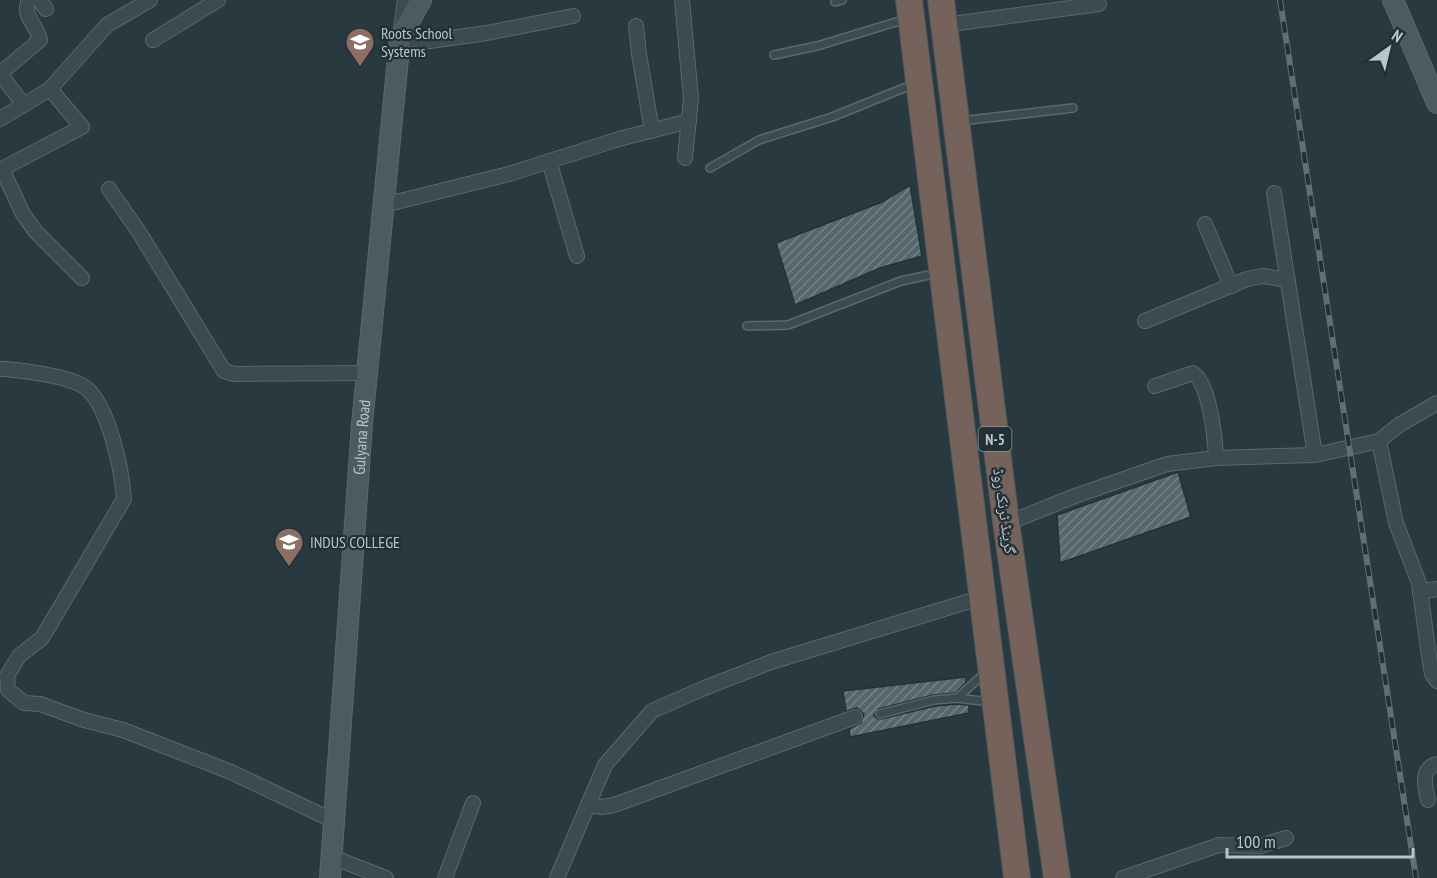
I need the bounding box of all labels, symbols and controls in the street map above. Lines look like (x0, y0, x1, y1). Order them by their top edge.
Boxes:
north arrow (1359, 18, 1419, 78)
place label: Roots School Systems (381, 23, 452, 61)
text: N (1388, 25, 1407, 46)
school or university icon: Roots School Systems (344, 26, 376, 68)
street label: Gulyana Road (348, 399, 374, 475)
road number: N-5 (978, 427, 1012, 451)
street label: گرینڈ ٹرنک روڈ (989, 467, 1021, 556)
school or university icon: INDUS COLLEGE (273, 526, 305, 568)
place label: INDUS COLLEGE (310, 532, 400, 552)
scale bar (1227, 821, 1413, 859)
text: 100 m (1236, 830, 1276, 853)

